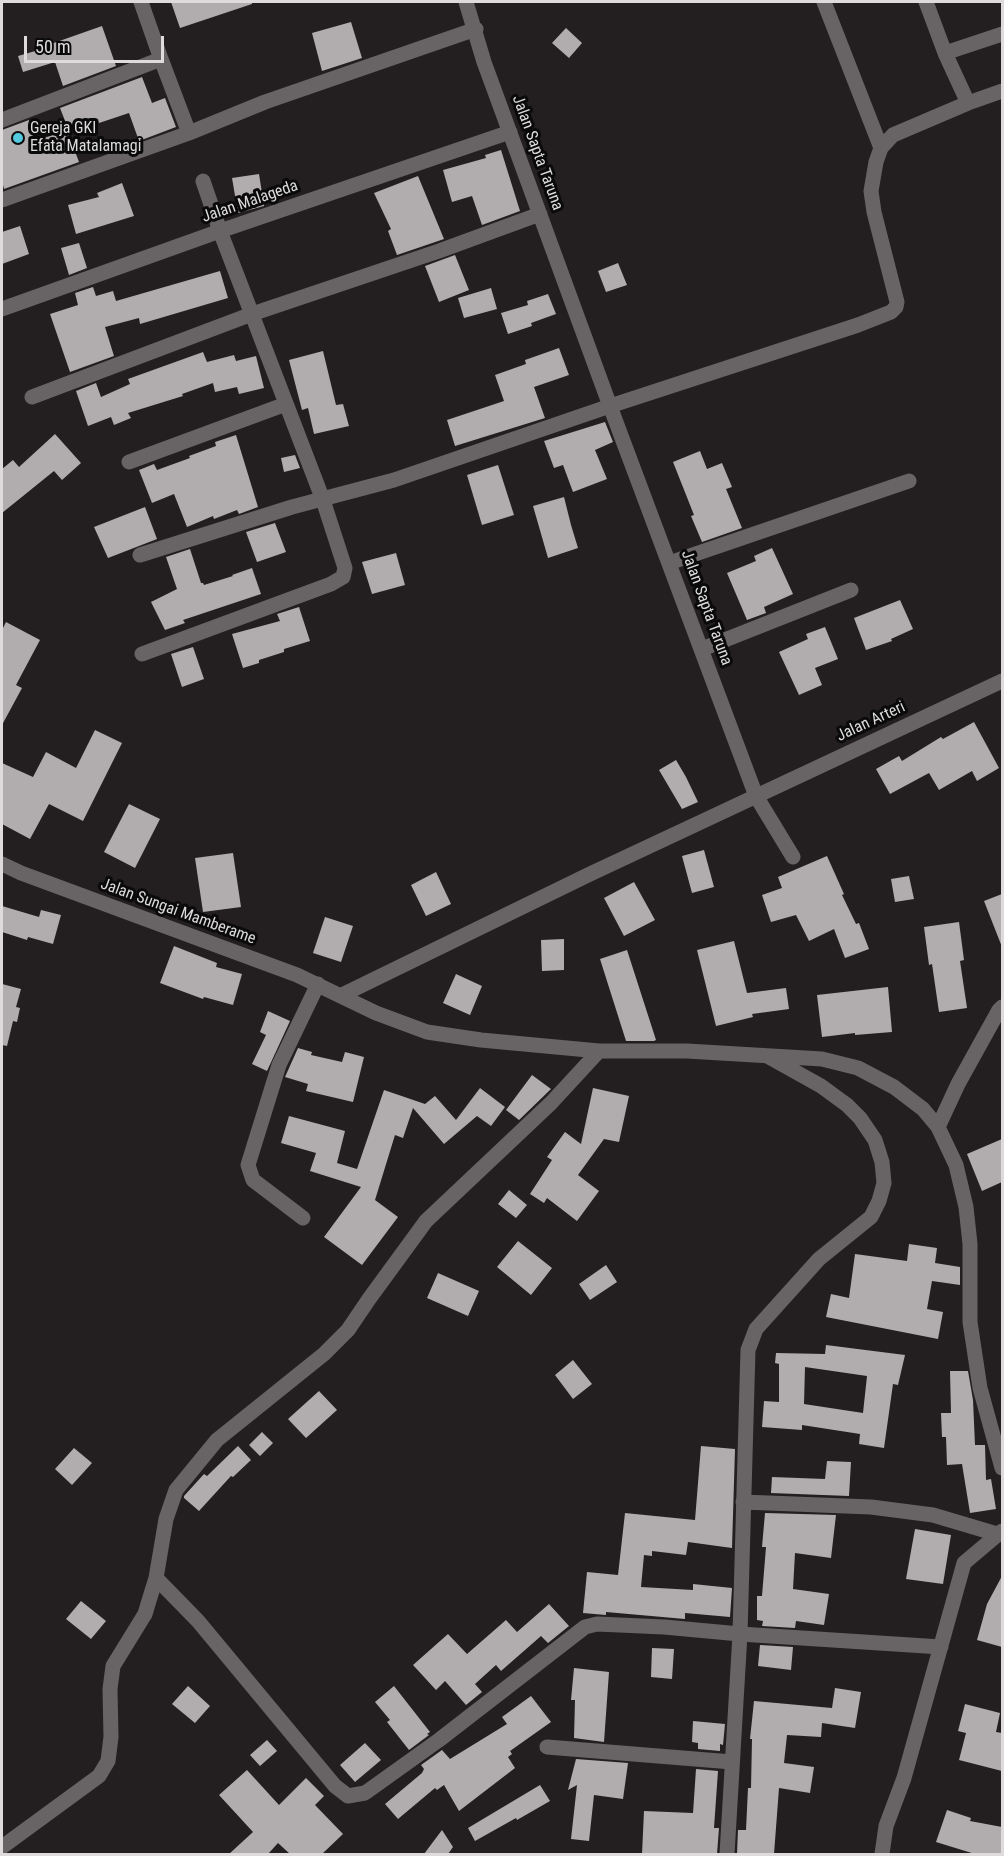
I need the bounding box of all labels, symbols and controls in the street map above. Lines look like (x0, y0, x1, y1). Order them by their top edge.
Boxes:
scale bar (27, 24, 166, 62)
text: 50 m (35, 36, 70, 57)
street label: Jalan Sapta Taruna (507, 93, 567, 213)
place label: Gereja GKI Efata Matalamagi (30, 119, 141, 157)
marker: Gereja GKI Efata Matalamagi (11, 131, 25, 145)
street label: Jalan Malageda (199, 177, 301, 227)
street label: Jalan Sapta Taruna (676, 548, 736, 668)
street label: Jalan Arteri (834, 698, 908, 746)
street label: Jalan Sungai Mamberame (98, 875, 258, 949)

